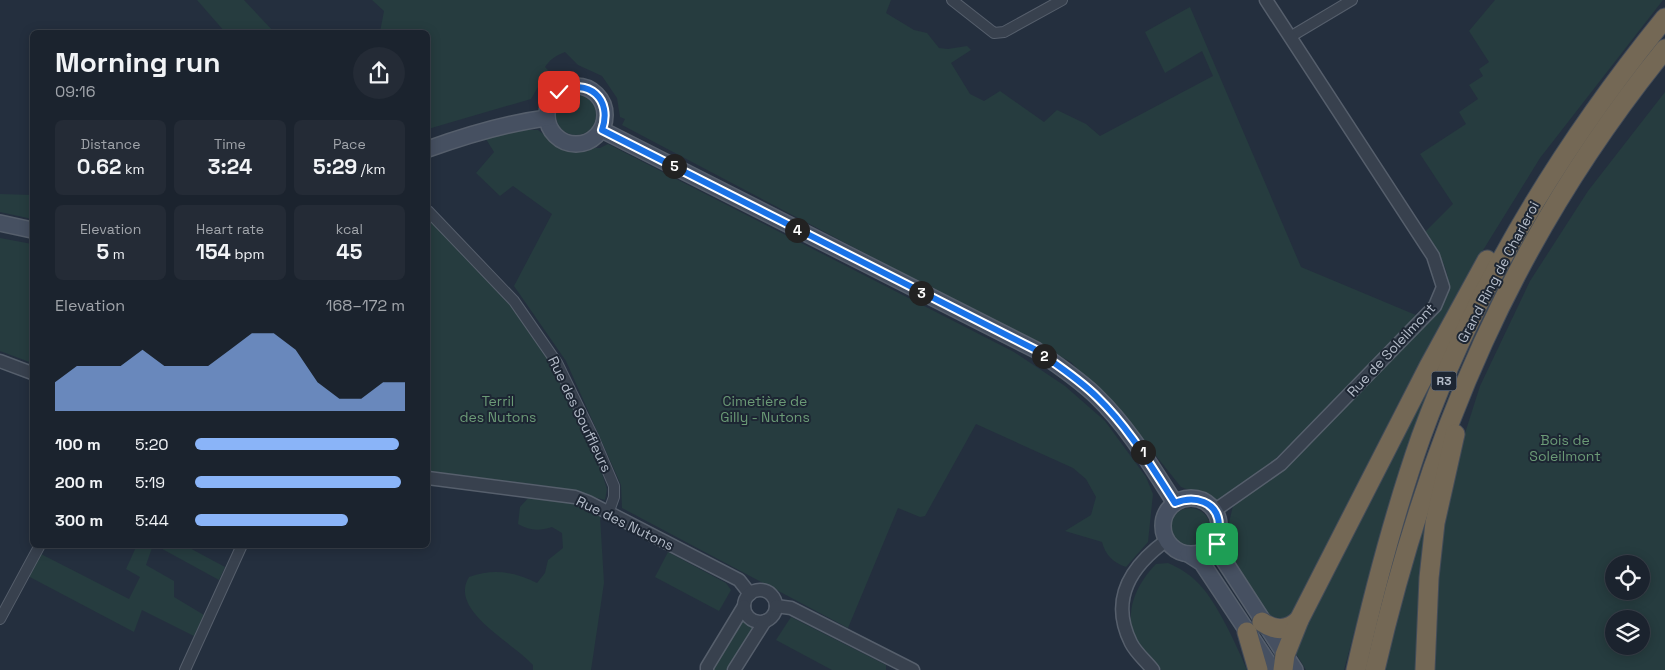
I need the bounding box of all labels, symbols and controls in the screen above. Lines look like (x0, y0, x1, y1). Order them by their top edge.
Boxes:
text: Morning run (55, 44, 220, 80)
button: share (353, 47, 405, 99)
pin (538, 71, 580, 113)
icon: check (545, 78, 573, 106)
text: 09:16 (55, 81, 96, 102)
text: Distance (81, 135, 140, 153)
text: Time (214, 135, 246, 153)
text: Pace (333, 135, 366, 153)
text: 0.62 (77, 153, 121, 180)
text: 3:24 (208, 153, 252, 180)
text: 5:29 (313, 153, 357, 180)
pin: 5 (662, 154, 686, 178)
text: 5 (670, 157, 679, 175)
text: km (121, 160, 145, 178)
text: /km (357, 160, 386, 178)
street label: Grand Ring de Charleroi (1453, 198, 1543, 346)
pin: 4 (784, 218, 810, 242)
text: Elevation (80, 220, 141, 238)
text: Heart rate (196, 220, 264, 238)
text: kcal (336, 220, 363, 238)
text: 4 (793, 221, 802, 239)
text: 5 (97, 238, 109, 265)
text: 154 (195, 238, 231, 265)
text: 45 (336, 238, 362, 265)
text: m (109, 245, 125, 263)
text: bpm (231, 245, 265, 263)
pin: 3 (908, 280, 934, 306)
text: 3 (917, 284, 926, 302)
text: Elevation (55, 295, 125, 316)
text: 168–172 m (326, 295, 405, 316)
street label: Rue de Soleilmont (1343, 299, 1439, 401)
pin: 2 (1032, 344, 1056, 368)
text: 2 (1040, 347, 1049, 365)
street label: Rue des Souffleurs (544, 353, 616, 475)
road number: R3 (1432, 372, 1456, 391)
park label: Terril des Nutons (460, 392, 536, 426)
park label: Cimetière de Gilly - Nutons (720, 392, 810, 426)
park label: Bois de Soleilmont (1529, 431, 1601, 465)
text: 100 m (55, 434, 101, 455)
text: 5:20 (135, 434, 169, 455)
pin: 1 (1130, 440, 1156, 464)
text: 1 (1140, 443, 1147, 461)
text: 200 m (55, 472, 103, 493)
text: 5:19 (135, 472, 165, 493)
street label: Rue des Nutons (573, 492, 677, 554)
text: 300 m (55, 510, 103, 531)
text: 5:44 (135, 510, 169, 531)
pin (1196, 523, 1238, 565)
icon: arrive (1203, 530, 1231, 558)
map controls (1605, 555, 1650, 655)
button: locate (1605, 555, 1650, 600)
button: layers (1605, 610, 1650, 655)

